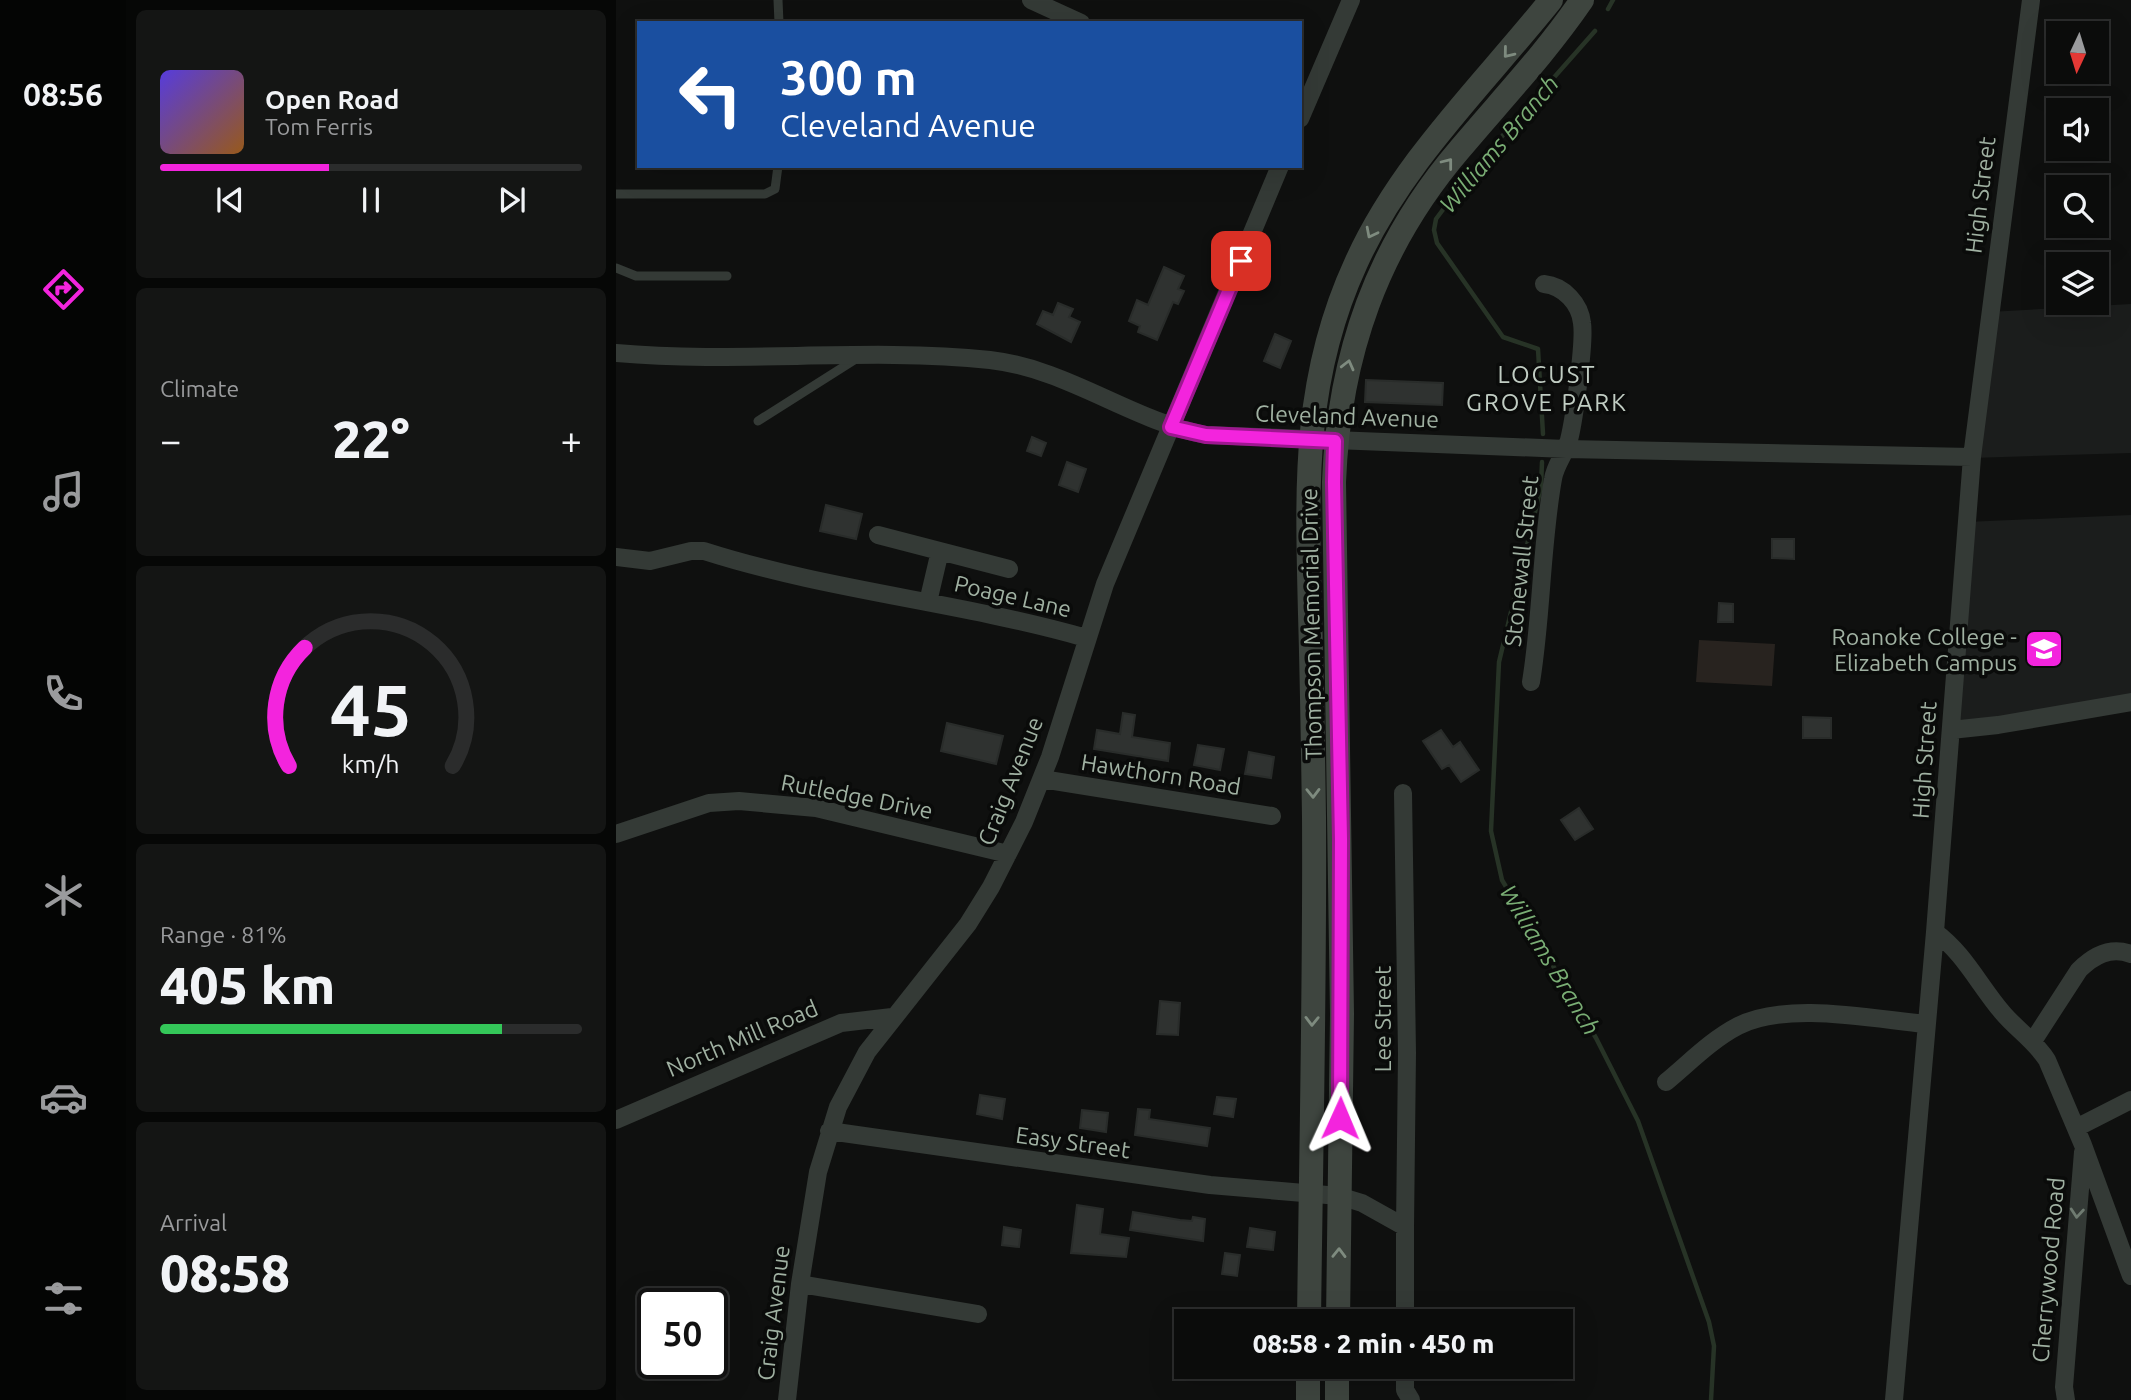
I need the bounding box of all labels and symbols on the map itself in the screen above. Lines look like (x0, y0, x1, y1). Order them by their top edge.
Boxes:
north arrow (2046, 21, 2109, 84)
one-way arrow (1504, 46, 1517, 58)
water label: Williams Branch (1434, 70, 1564, 218)
street label: High Street (1960, 135, 2000, 255)
one-way arrow (1440, 159, 1453, 171)
one-way arrow (1365, 226, 1379, 238)
pin (1211, 231, 1271, 291)
one-way arrow (1340, 359, 1354, 371)
district label: LOCUST GROVE PARK (1466, 361, 1628, 416)
street label: Cleveland Avenue (1255, 400, 1439, 432)
street label: Stonewall Street (1500, 474, 1542, 648)
street label: Thompson Memorial Drive (1296, 488, 1326, 760)
street label: Poage Lane (952, 570, 1074, 622)
place label: Roanoke College - Elizabeth Campus (1832, 624, 2017, 675)
school or university icon: Roanoke College - Elizabeth Campus (2023, 628, 2065, 670)
street label: High Street (1907, 701, 1941, 819)
street label: Craig Avenue (973, 713, 1047, 849)
street label: Hawthorn Road (1079, 749, 1243, 799)
street label: Rutledge Drive (779, 769, 935, 823)
one-way arrow (1306, 788, 1321, 799)
water label: Williams Branch (1495, 880, 1605, 1040)
street label: Lee Street (1370, 966, 1395, 1072)
street label: North Mill Road (663, 995, 821, 1081)
one-way arrow (1304, 1016, 1320, 1027)
position arrow (1303, 1081, 1377, 1155)
street label: Easy Street (1014, 1122, 1132, 1162)
street label: Cherrywood Road (2027, 1176, 2069, 1364)
one-way arrow (2070, 1207, 2085, 1218)
street label: Craig Avenue (752, 1244, 794, 1382)
one-way arrow (1331, 1247, 1346, 1258)
speed limit sign: 50 (637, 1288, 728, 1379)

